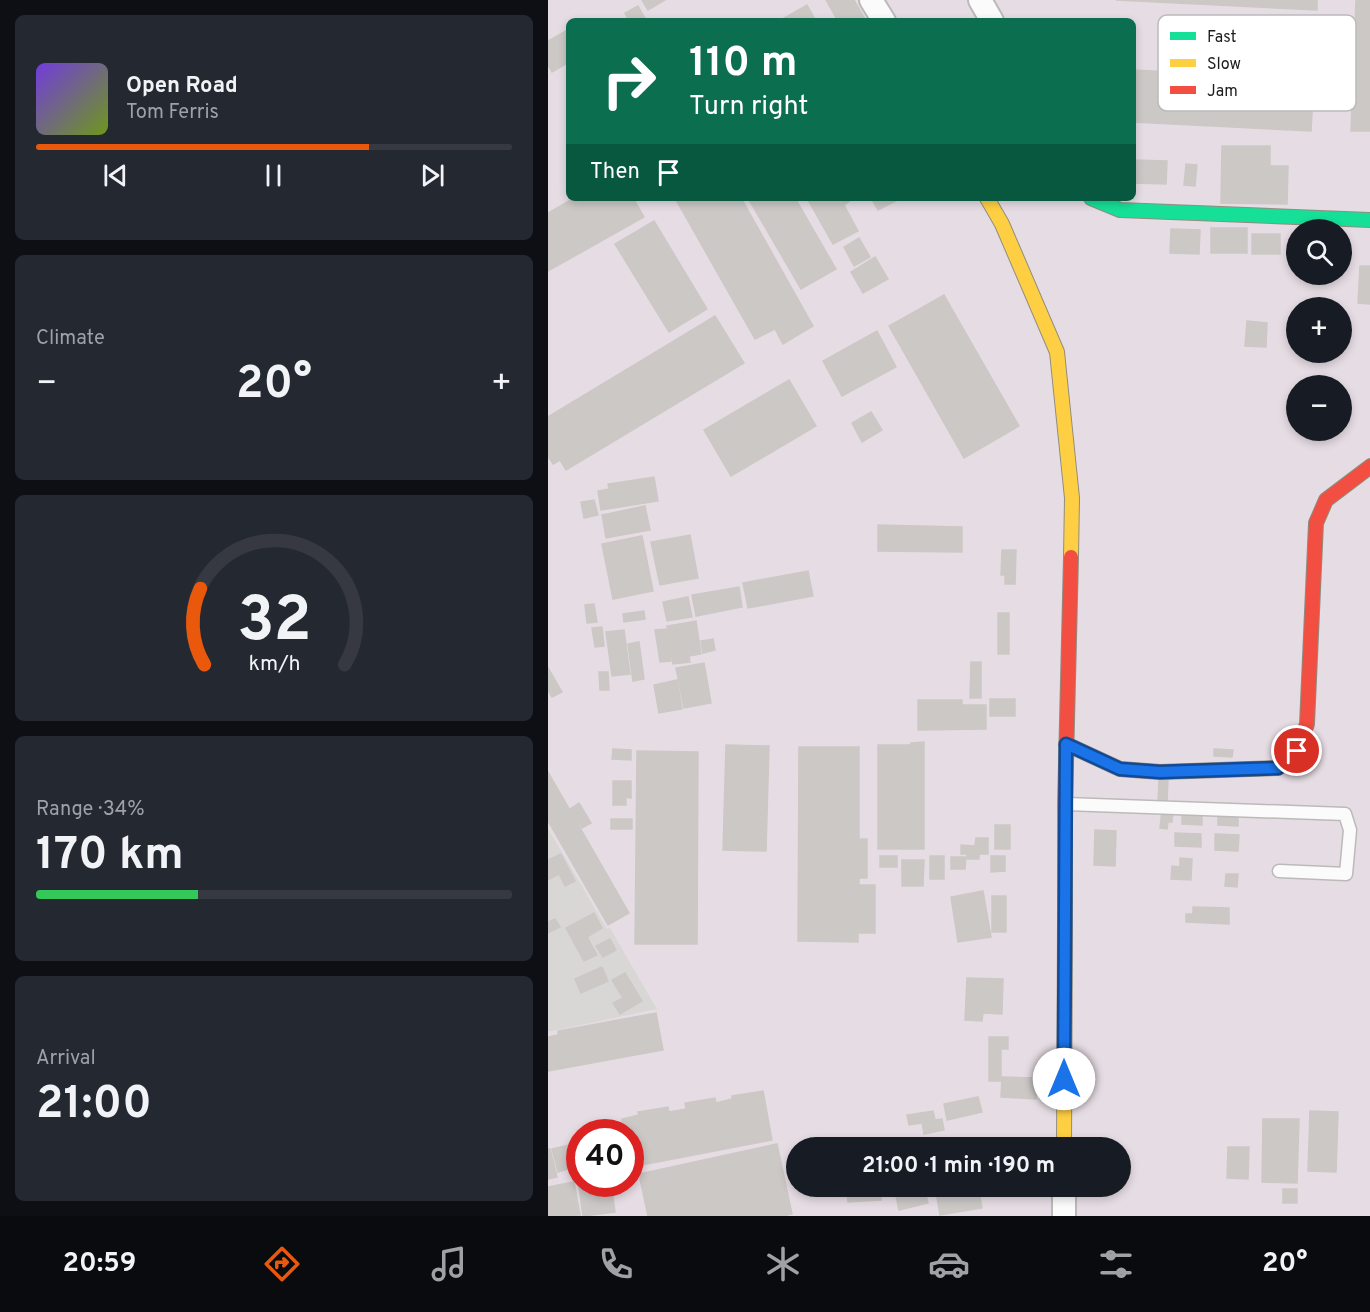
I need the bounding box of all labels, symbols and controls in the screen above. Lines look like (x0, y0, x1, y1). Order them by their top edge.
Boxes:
legend (1158, 15, 1356, 111)
text: Fast (1207, 28, 1237, 48)
text: 110 m (689, 38, 798, 91)
icon: right (590, 42, 668, 120)
text: Slow (1207, 55, 1241, 75)
text: Open Road (126, 73, 238, 100)
text: Jam (1207, 82, 1238, 102)
text: Turn right (689, 90, 808, 124)
text: Tom Ferris (126, 100, 219, 126)
icon: arrive (652, 156, 685, 189)
icon: previous (99, 159, 132, 192)
icon: pause (257, 159, 290, 192)
icon: next (416, 159, 449, 192)
text: Then (590, 159, 640, 186)
map controls (1286, 219, 1352, 441)
button: search (1286, 219, 1352, 285)
button: + (1286, 297, 1352, 363)
text: Climate (36, 326, 105, 352)
text: 20° (236, 357, 312, 414)
text: − (36, 364, 57, 406)
text: + (491, 364, 512, 406)
button: − (1286, 375, 1352, 441)
text: 32 (237, 584, 311, 663)
text: km/h (248, 651, 300, 678)
pin (1271, 725, 1322, 776)
icon: arrive (1280, 734, 1313, 767)
text: Range · 34% (36, 797, 145, 823)
text: 170 km (36, 828, 184, 885)
text: Arrival (36, 1046, 96, 1072)
position arrow (1032, 1047, 1096, 1111)
text: 21:00 (36, 1077, 152, 1134)
speed limit sign: 40 (566, 1119, 644, 1197)
text: 21:00 · 1 min · 190 m (862, 1153, 1055, 1180)
icon: directions (261, 1243, 303, 1285)
icon: music (428, 1243, 470, 1285)
icon: phone (595, 1243, 637, 1285)
icon: climate (762, 1243, 804, 1285)
icon: car (928, 1243, 970, 1285)
icon: filters (1095, 1243, 1137, 1285)
text: 20:59 (62, 1247, 136, 1281)
text: 20° (1262, 1247, 1308, 1281)

